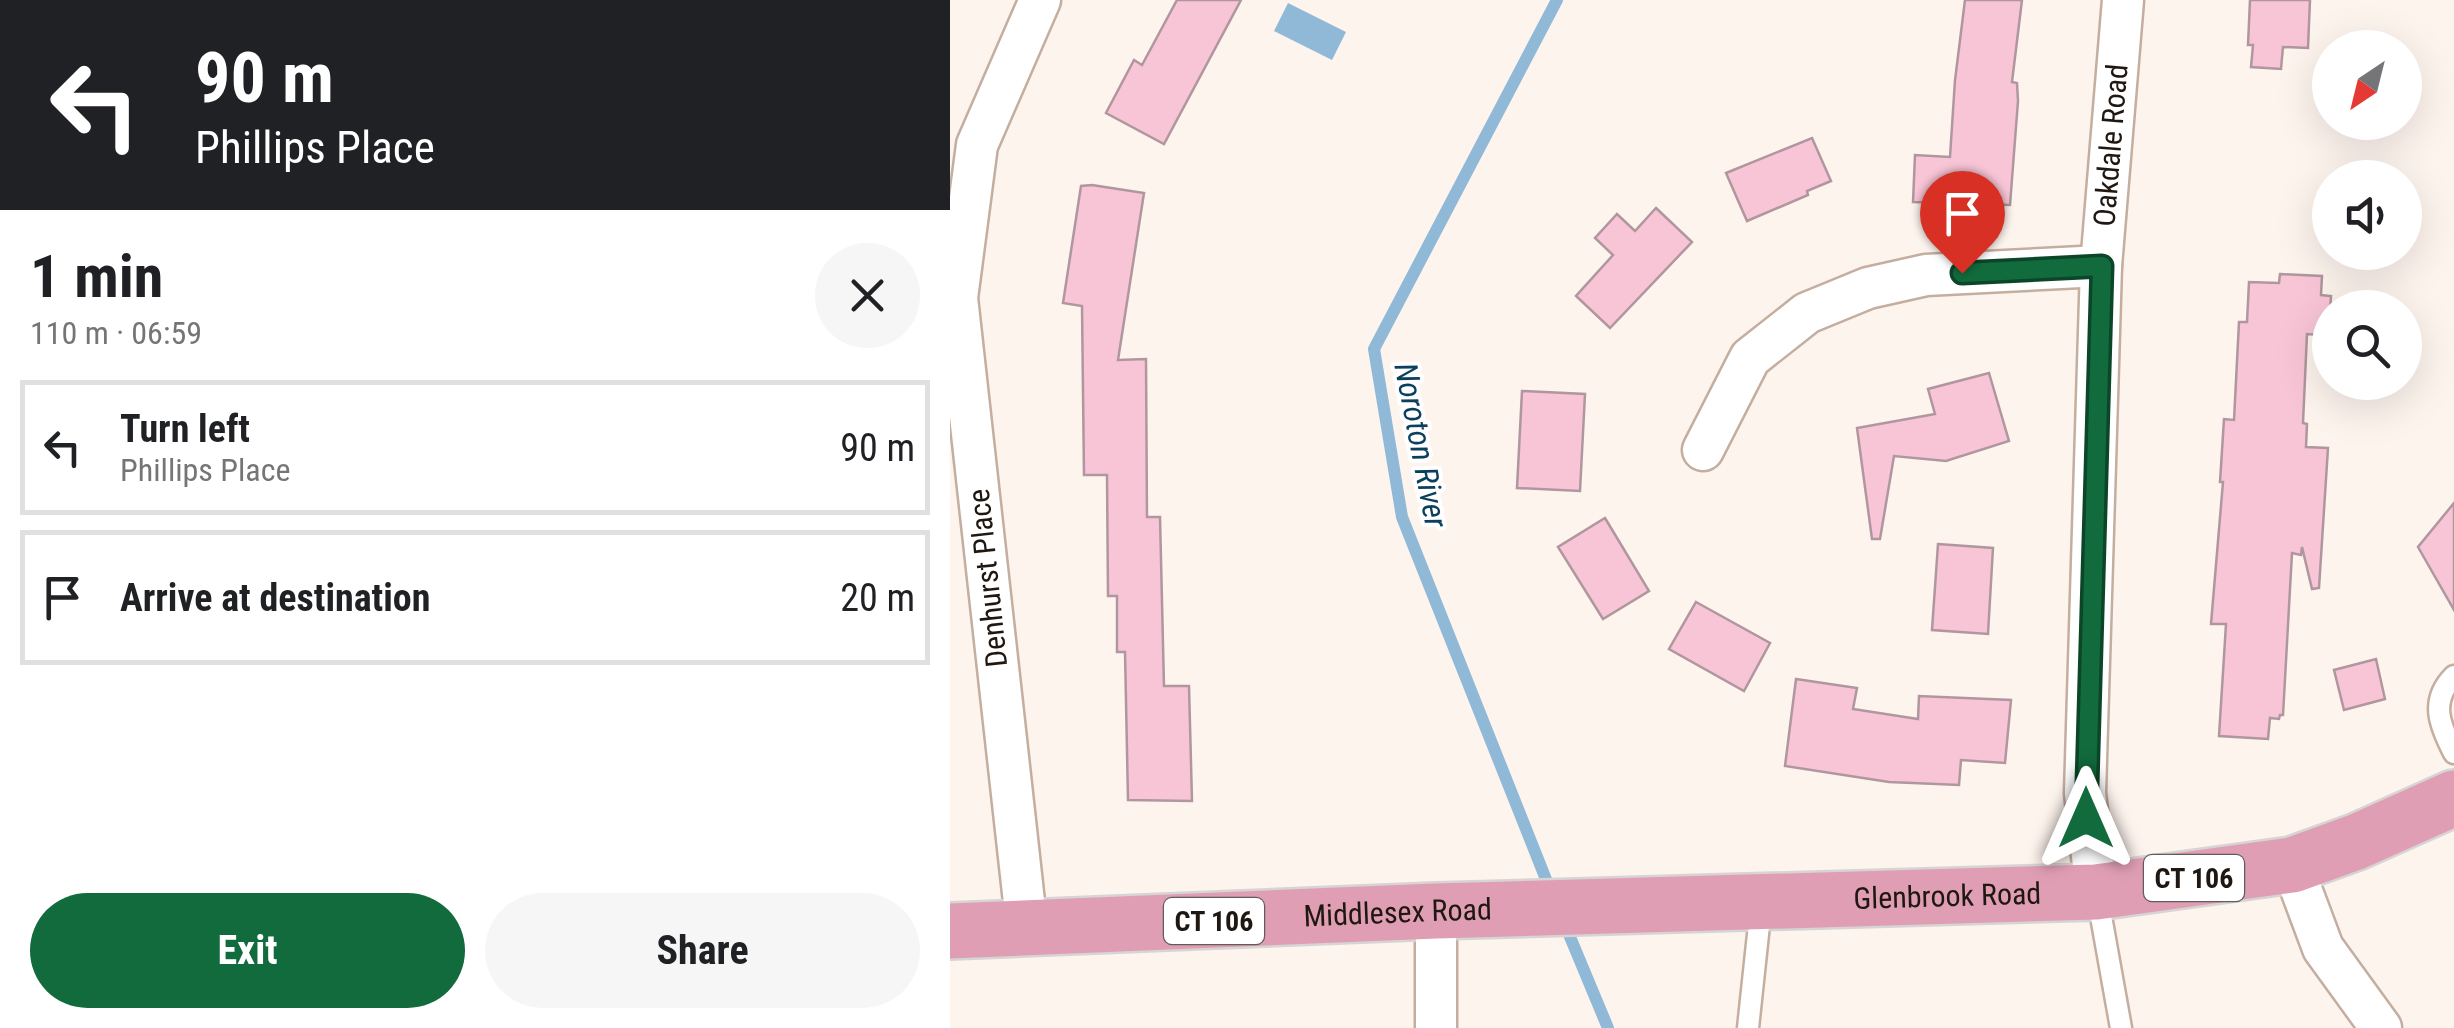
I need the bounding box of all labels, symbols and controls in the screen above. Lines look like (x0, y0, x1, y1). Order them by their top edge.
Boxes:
north arrow (2312, 30, 2422, 140)
map controls (2312, 30, 2422, 400)
text: 90 m (195, 37, 334, 119)
icon: left (30, 40, 160, 170)
street label: Oakdale Road (2086, 63, 2135, 228)
text: Phillips Place (195, 121, 435, 174)
button: sound (2312, 160, 2422, 270)
pin (1920, 171, 2005, 274)
icon: arrive (1935, 186, 1990, 241)
text: 1 min (30, 241, 163, 312)
button: close (815, 243, 920, 348)
button: search (2312, 290, 2422, 400)
text: 110 m · 06:59 (30, 314, 202, 352)
water label: Noroton River (1386, 359, 1456, 532)
text: Turn left (120, 407, 250, 451)
icon: left (35, 420, 90, 475)
text: 90 m (840, 426, 915, 470)
text: Phillips Place (120, 451, 290, 489)
street label: Denhurst Place (961, 487, 1014, 669)
icon: arrive (35, 570, 90, 625)
text: Arrive at destination (120, 576, 430, 620)
text: 20 m (840, 576, 915, 620)
position arrow (2034, 766, 2138, 870)
road number: CT 106 (2144, 855, 2244, 901)
street label: Glenbrook Road (1853, 876, 2042, 916)
street label: Middlesex Road (1303, 891, 1492, 933)
button: Exit (30, 893, 465, 1008)
button: Share (485, 893, 920, 1008)
road number: CT 106 (1164, 898, 1264, 944)

